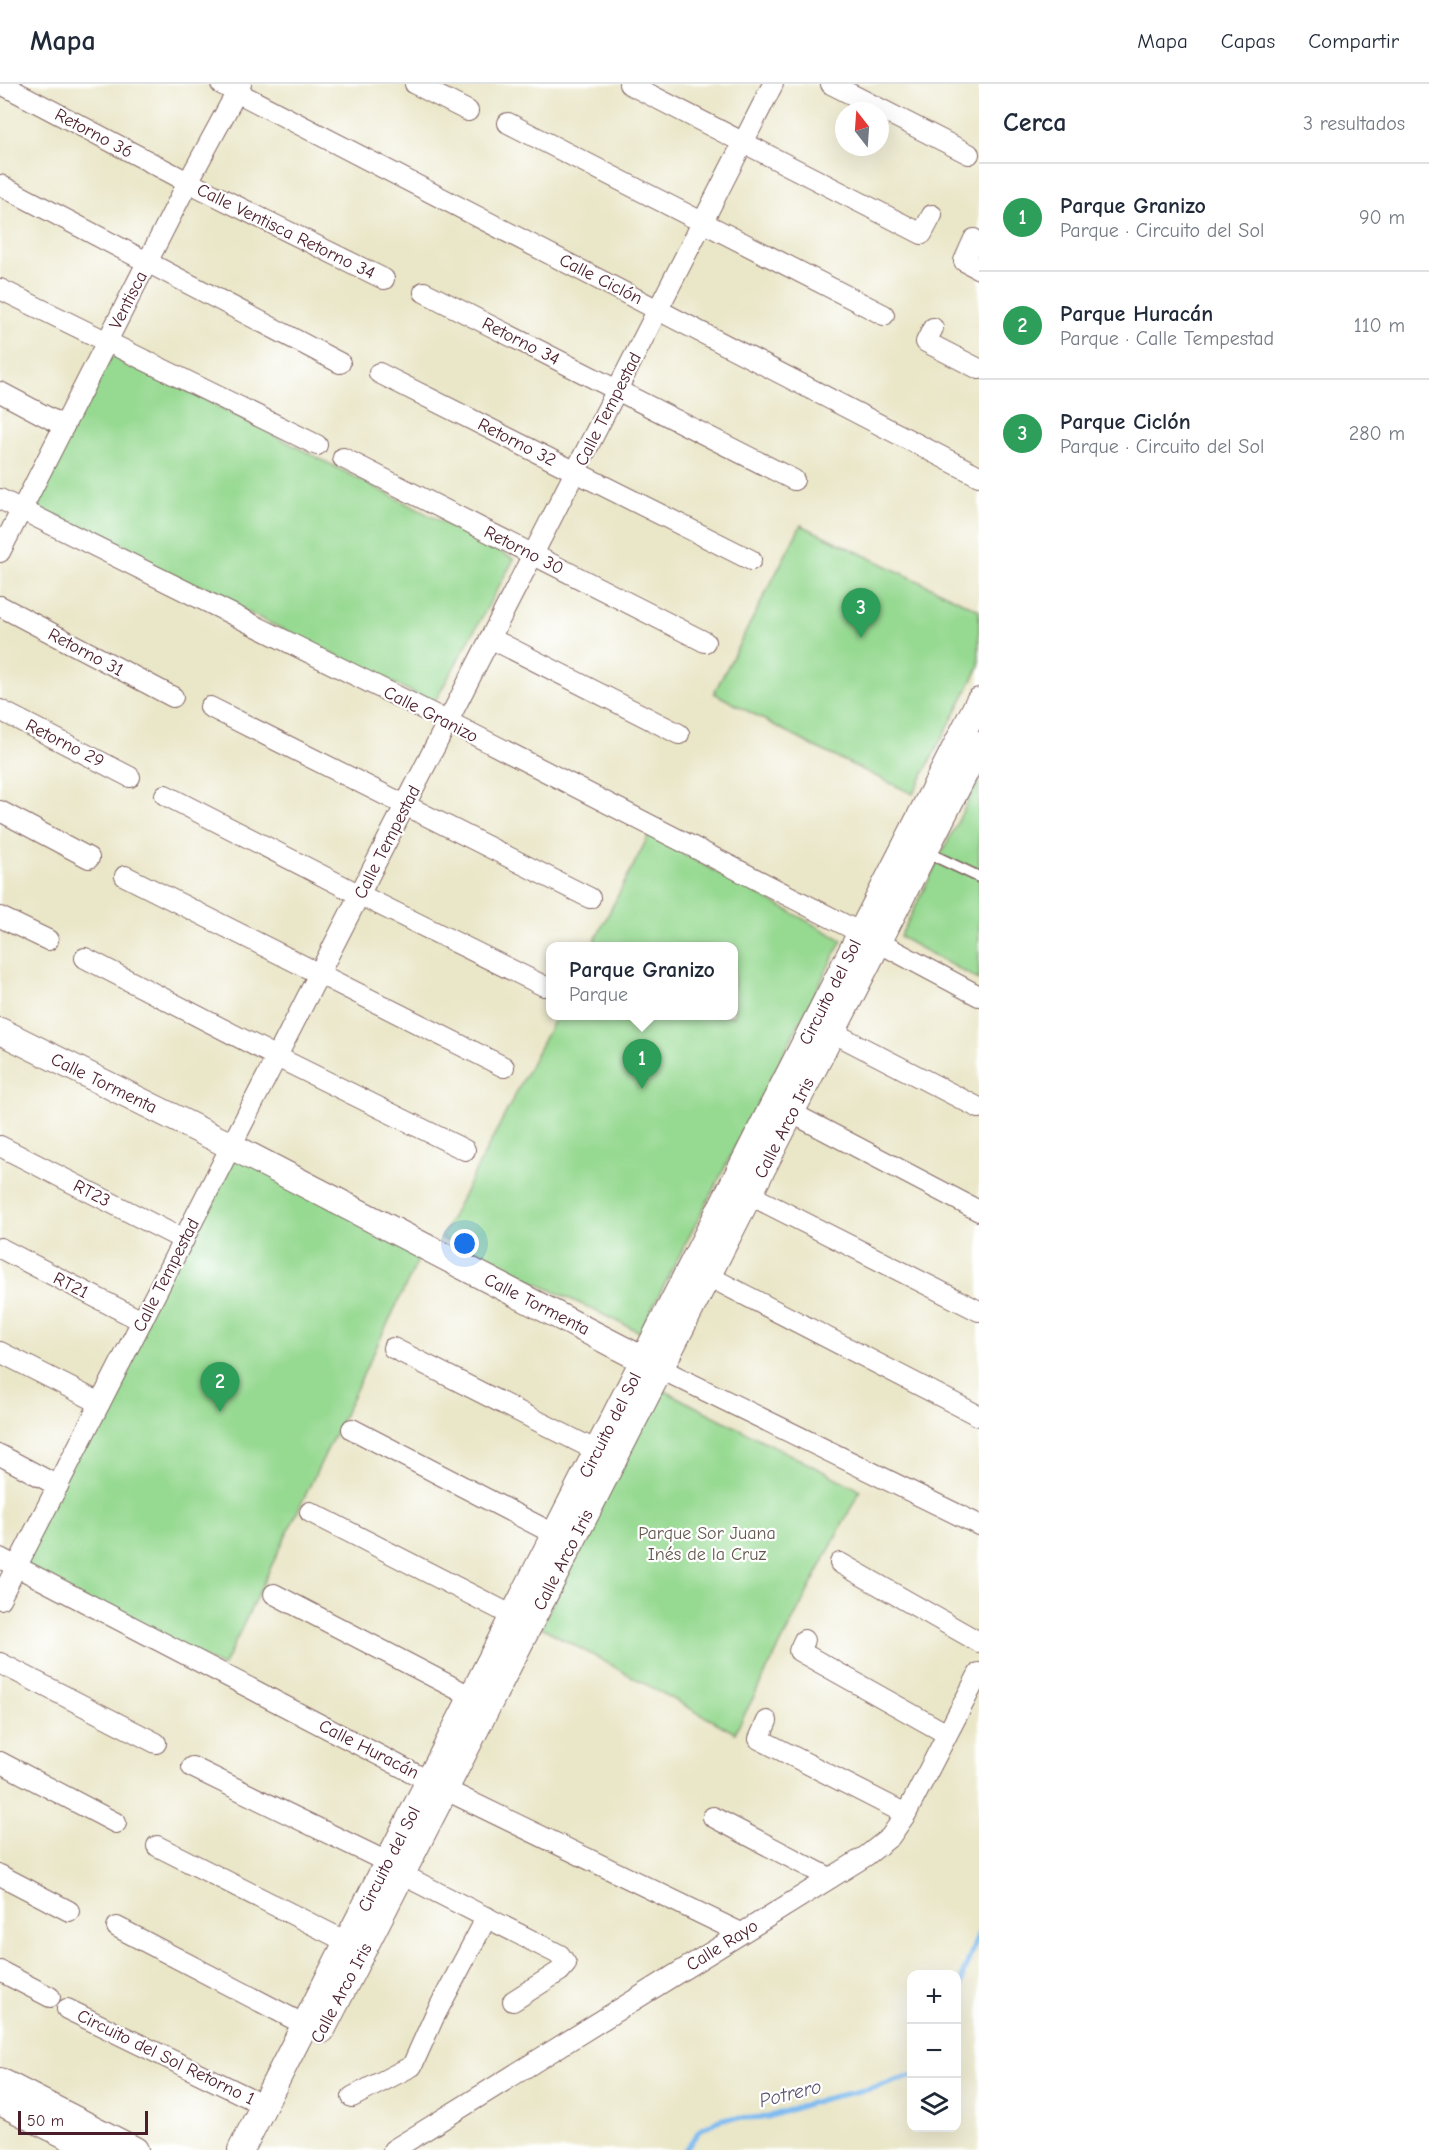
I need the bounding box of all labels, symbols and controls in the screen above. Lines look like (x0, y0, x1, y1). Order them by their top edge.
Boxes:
text: Mapa (30, 25, 96, 57)
text: Mapa (1137, 29, 1188, 53)
text: Capas (1221, 29, 1275, 53)
text: Compartir (1308, 29, 1399, 53)
north arrow (835, 102, 889, 156)
street label: Retorno 36 (51, 104, 136, 163)
text: Cerca (1003, 108, 1067, 138)
text: 3 resultados (1303, 112, 1405, 135)
street label: Calle Ventisca Retorno 34 (193, 179, 378, 284)
text: Parque Granizo (1060, 193, 1206, 219)
text: 1 (1019, 206, 1026, 229)
text: 90 m (1359, 206, 1405, 229)
text: Parque · Circuito del Sol (1060, 219, 1264, 242)
street label: Calle Ciclón (556, 250, 646, 309)
street label: Ventisca (105, 268, 152, 333)
text: Parque Huracán (1060, 301, 1213, 327)
street label: Retorno 34 (479, 313, 563, 370)
text: 2 (1018, 314, 1027, 337)
text: 110 m (1354, 314, 1405, 337)
text: Parque · Calle Tempestad (1060, 327, 1274, 350)
street label: Calle Tempestad (571, 349, 646, 470)
text: Parque Ciclón (1060, 409, 1191, 435)
street label: Retorno 32 (474, 414, 559, 471)
text: 3 (1018, 422, 1027, 445)
text: 280 m (1349, 422, 1405, 445)
text: Parque · Circuito del Sol (1060, 435, 1264, 458)
street label: Retorno 30 (481, 521, 567, 579)
pin: 3 (842, 588, 880, 638)
street label: Retorno 31 (44, 624, 127, 681)
street label: Calle Granizo (380, 682, 482, 747)
street label: Retorno 29 (22, 715, 108, 772)
street label: Calle Tempestad (350, 782, 425, 903)
street label: Circuito del Sol (795, 936, 866, 1049)
popup (546, 942, 738, 1020)
text: Parque Granizo (569, 957, 715, 983)
text: Parque (569, 983, 628, 1006)
pin: 1 (622, 1040, 662, 1089)
street label: Calle Tormenta (47, 1049, 160, 1118)
street label: Calle Arco Iris (750, 1074, 819, 1182)
street label: RT23 (70, 1175, 114, 1212)
street label: Calle Tempestad (129, 1215, 204, 1336)
your location (450, 1229, 479, 1258)
street label: RT21 (50, 1268, 92, 1303)
street label: Calle Tormenta (481, 1269, 593, 1340)
pin: 2 (200, 1362, 240, 1412)
street label: Circuito del Sol (575, 1369, 646, 1482)
street label: Calle Arco Iris (529, 1506, 598, 1614)
park label: Parque Sor Juana Inés de la Cruz (638, 1523, 776, 1565)
street label: Calle Huracán (315, 1715, 422, 1784)
street label: Circuito del Sol (354, 1803, 425, 1916)
street label: Calle Rayo (683, 1915, 762, 1976)
street label: Calle Arco Iris (306, 1940, 377, 2047)
map controls (907, 1970, 961, 2132)
button: + (907, 1970, 961, 2024)
street label: Circuito del Sol Retorno 1 (73, 2005, 258, 2110)
button: − (907, 2024, 961, 2078)
water label: Potrero (757, 2075, 824, 2112)
button: layers (907, 2078, 961, 2132)
scale bar (18, 2108, 148, 2136)
text: 50 m (27, 2112, 64, 2130)

